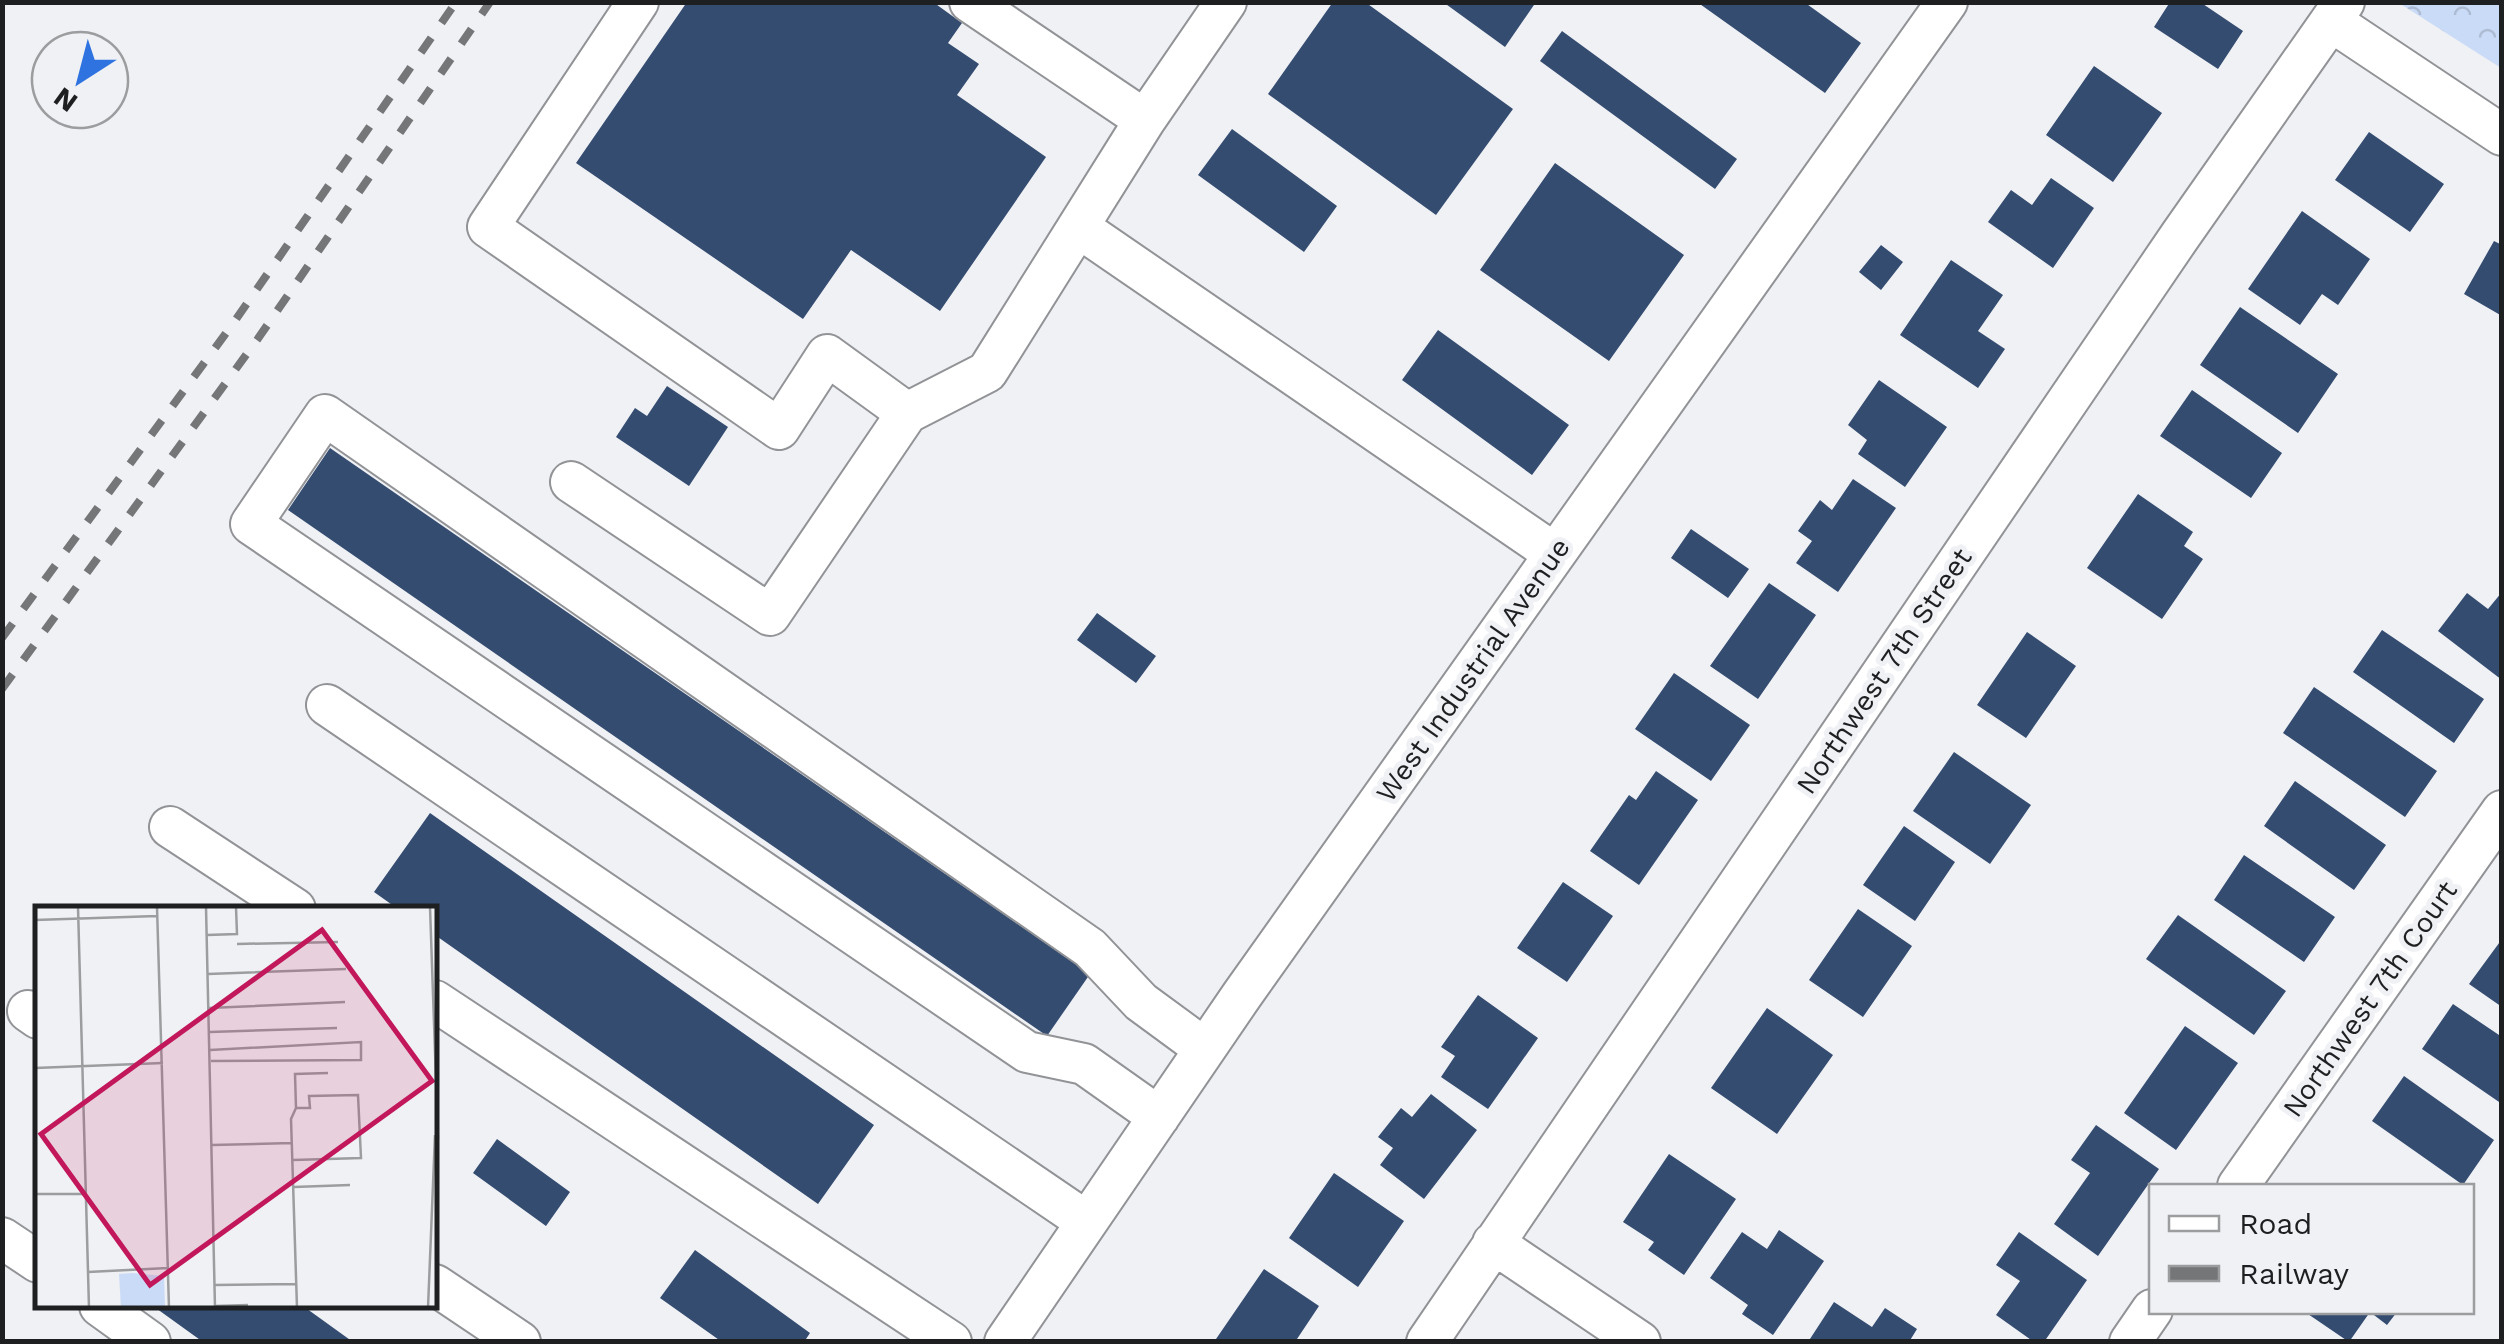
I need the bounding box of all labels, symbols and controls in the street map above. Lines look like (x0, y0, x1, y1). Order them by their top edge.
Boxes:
north arrow (30, 30, 130, 130)
text: N (48, 80, 84, 119)
street label: West Industrial Avenue (1369, 532, 1577, 808)
street label: Northwest 7th Street (1789, 542, 1979, 800)
street label: Northwest 7th Court (2276, 874, 2464, 1123)
inset map (35, 906, 438, 1309)
legend (2149, 1184, 2474, 1314)
text: Road (2239, 1206, 2312, 1241)
text: Railway (2239, 1256, 2349, 1291)

